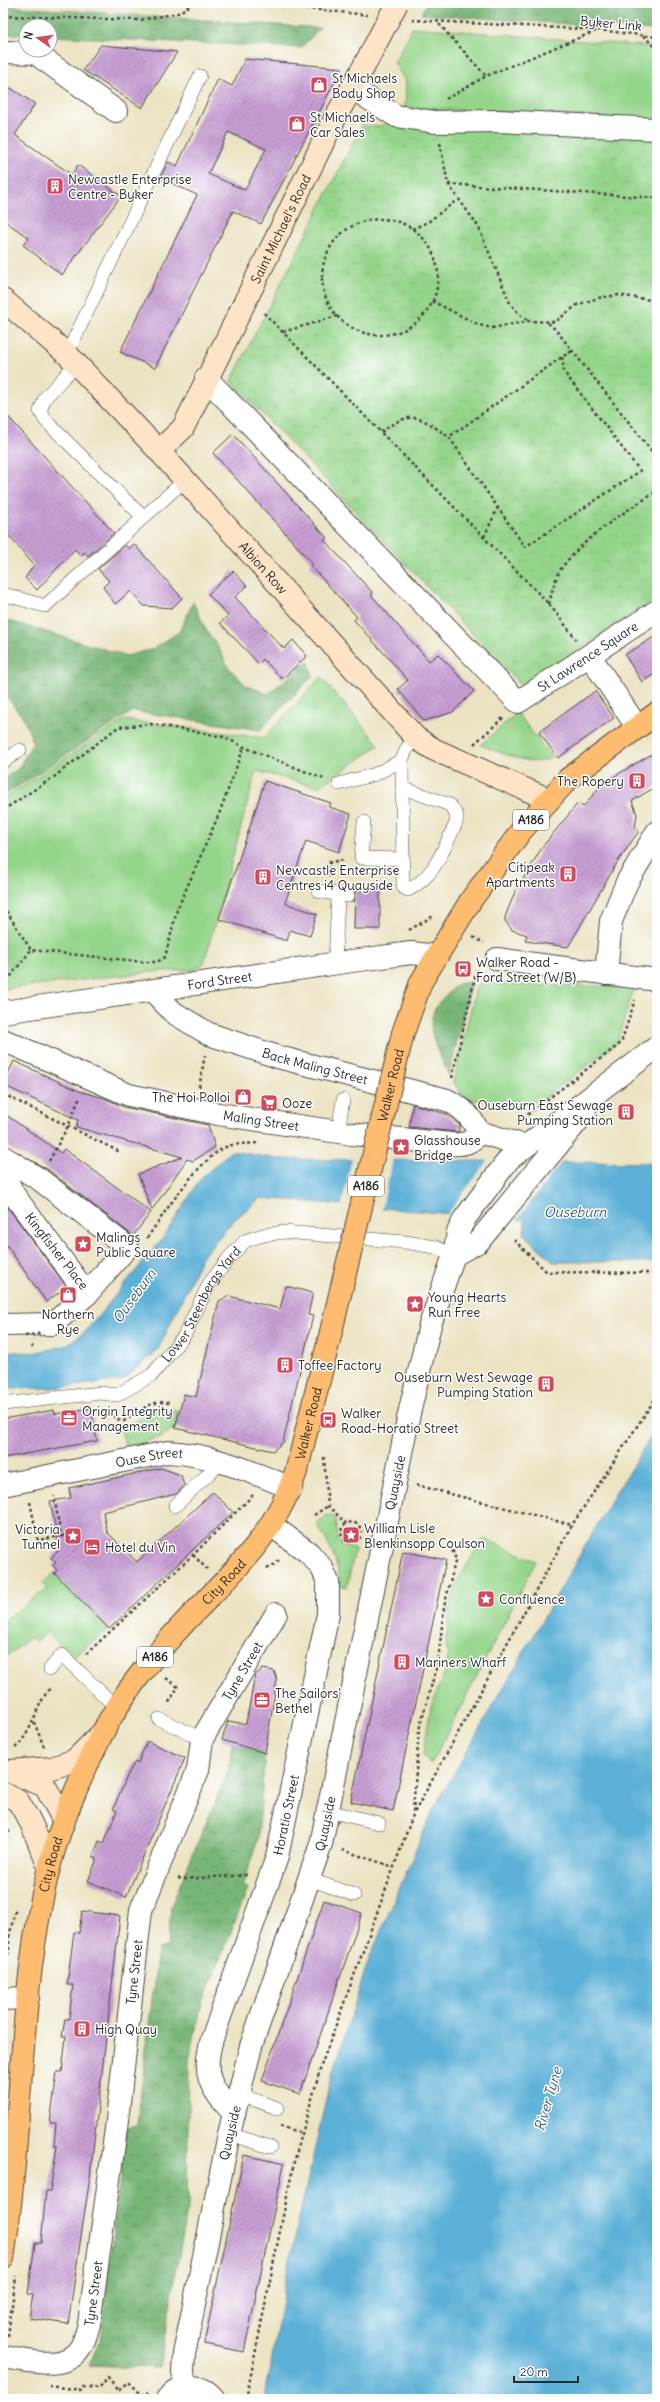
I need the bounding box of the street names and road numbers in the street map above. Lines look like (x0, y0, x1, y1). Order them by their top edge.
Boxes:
street label: Byker Link (579, 12, 643, 35)
street label: Saint Michael's Road (247, 171, 315, 286)
street label: Albion Row (235, 538, 291, 598)
street label: St Lawrence Square (534, 618, 641, 696)
road number: A186 (513, 810, 549, 830)
street label: Ford Street (186, 968, 254, 994)
street label: Back Maling Street (260, 1044, 370, 1089)
street label: Walker Road (374, 1047, 408, 1123)
street label: Maling Street (222, 1107, 301, 1135)
road number: A186 (348, 1176, 384, 1196)
street label: Kingfisher Place (21, 1209, 92, 1293)
street label: Lower Steenbergs Yard (158, 1242, 245, 1366)
street label: Walker Road (292, 1385, 326, 1461)
street label: Ouse Street (114, 1444, 184, 1471)
street label: Quayside (382, 1454, 409, 1512)
street label: City Road (198, 1556, 250, 1609)
street label: Tyne Street (219, 1638, 267, 1704)
road number: A186 (137, 1647, 173, 1667)
street label: Horatio Street (270, 1773, 303, 1857)
street label: Quayside (311, 1795, 340, 1854)
street label: City Road (36, 1834, 67, 1894)
street label: Tyne Street (122, 1938, 147, 2006)
street label: Quayside (216, 2104, 245, 2162)
street label: Tyne Street (81, 2259, 107, 2327)

